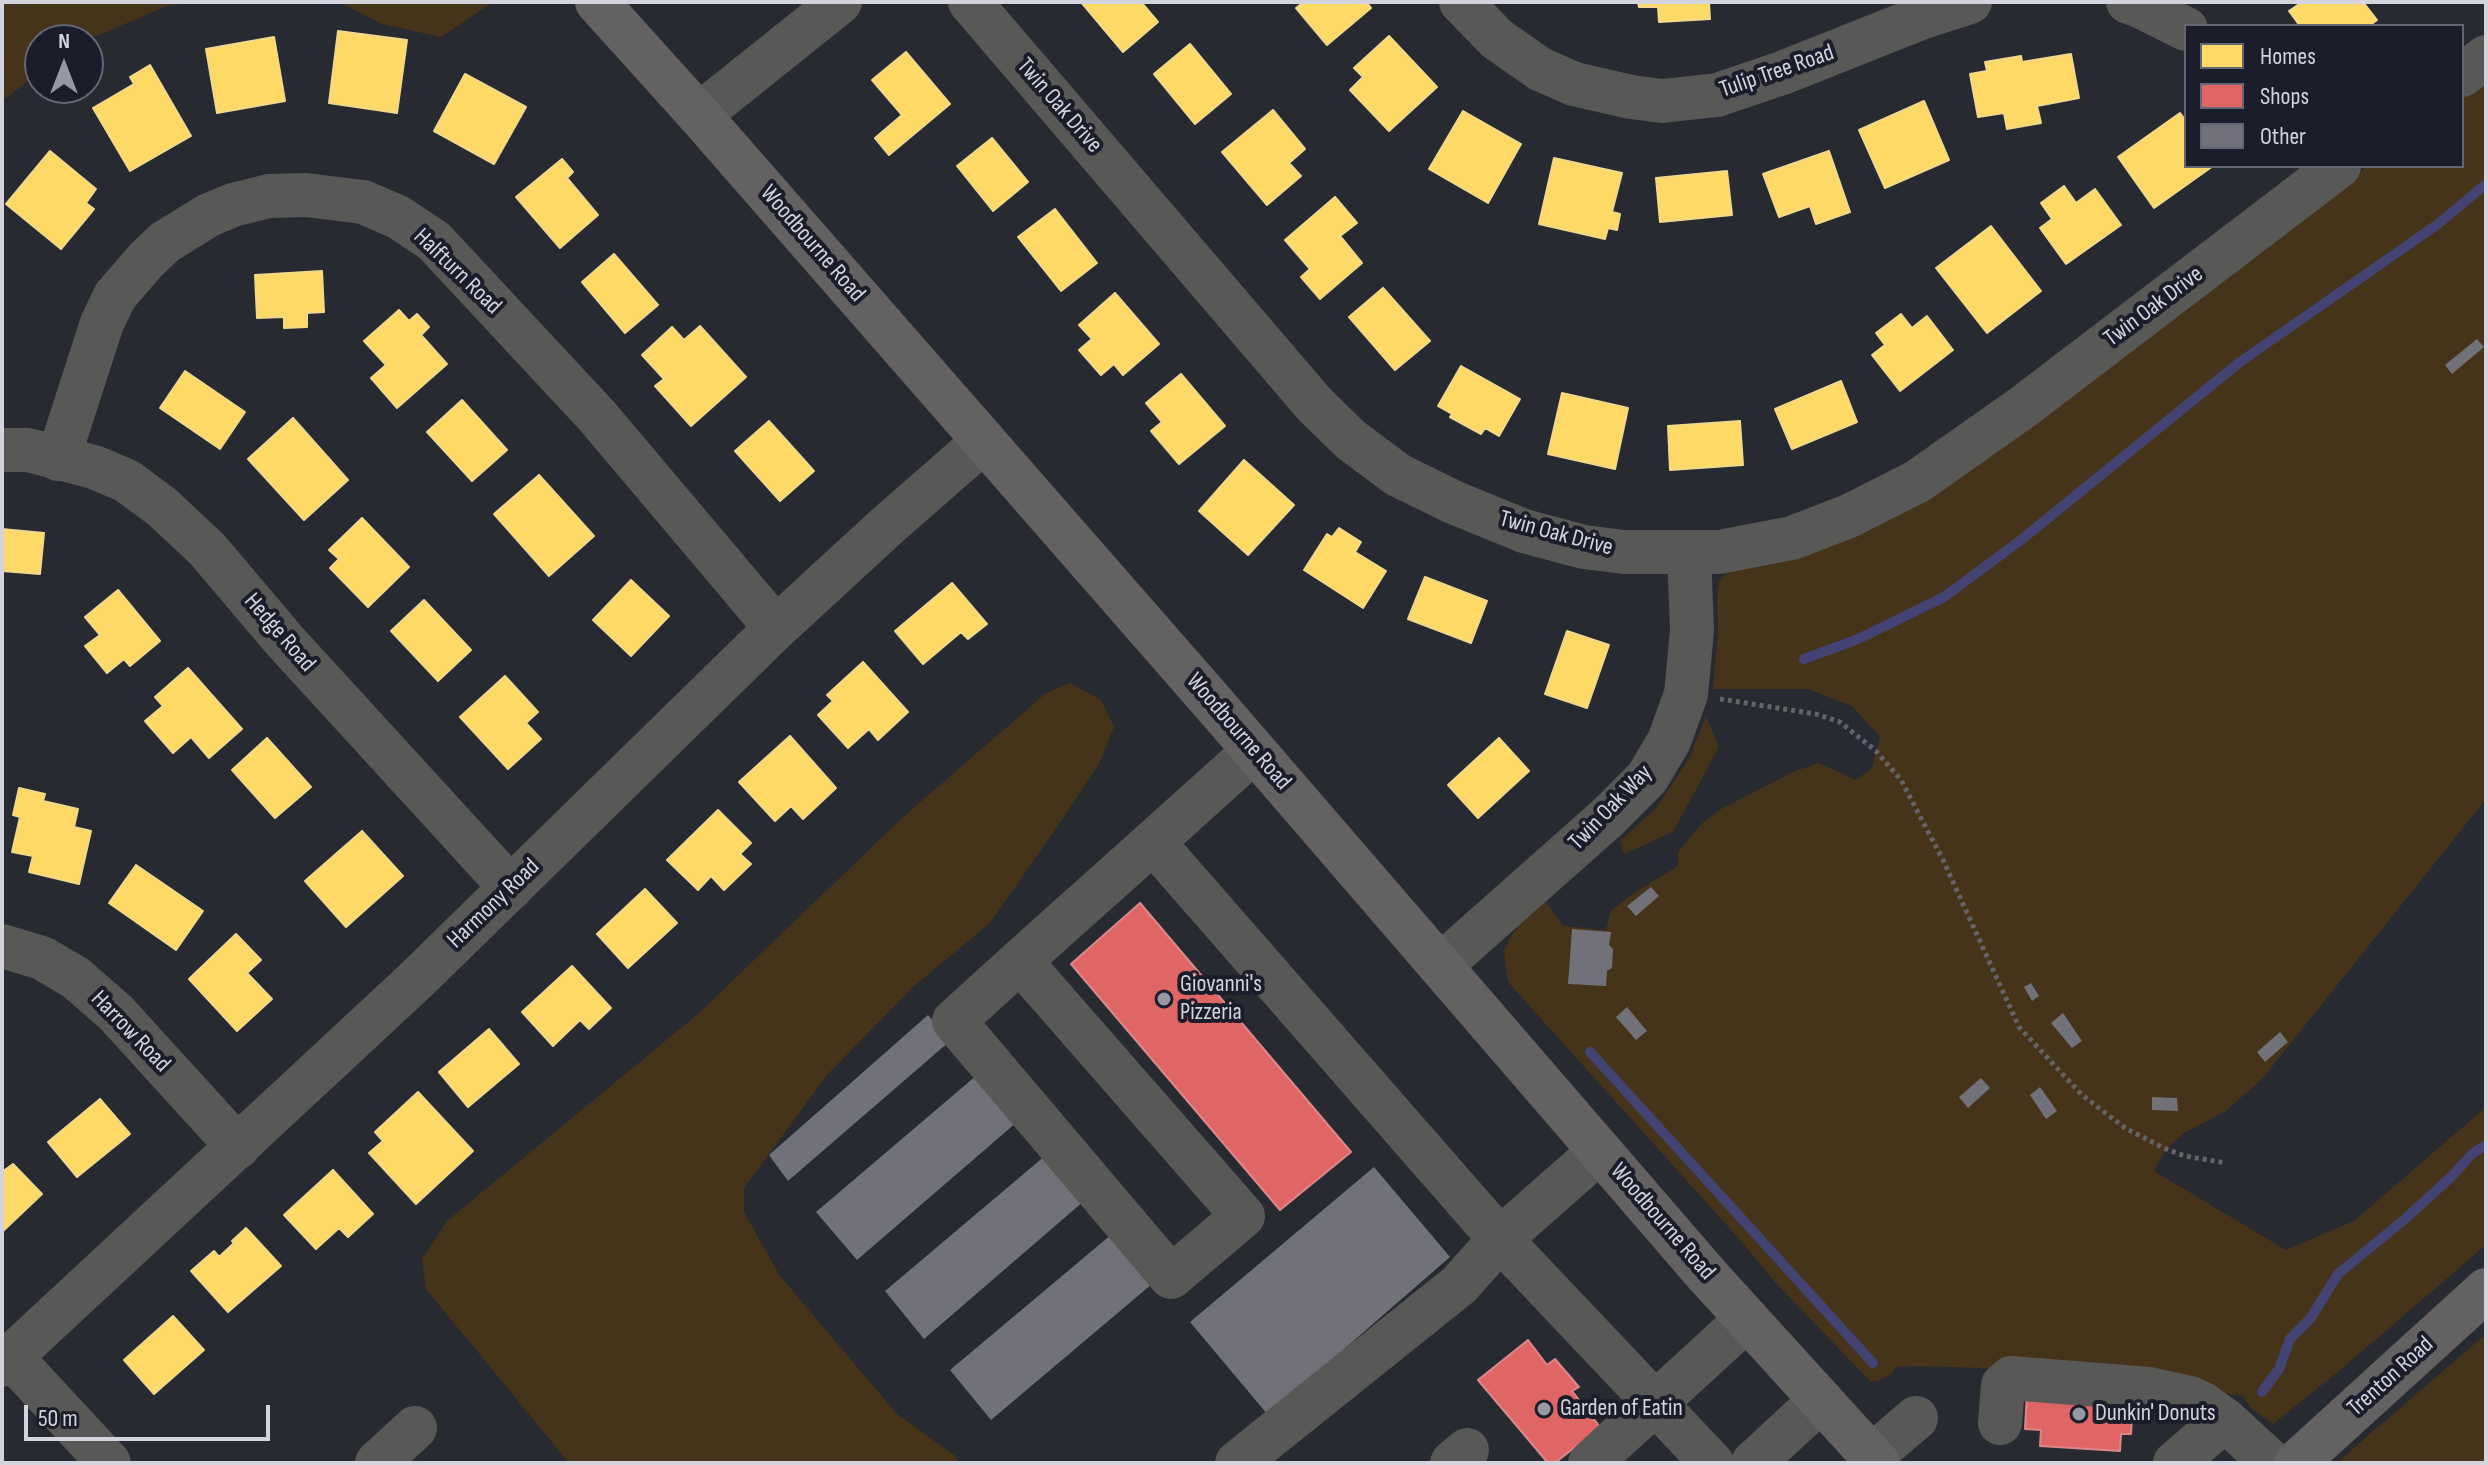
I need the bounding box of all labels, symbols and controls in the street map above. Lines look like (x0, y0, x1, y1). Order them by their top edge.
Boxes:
north arrow (24, 24, 104, 104)
legend (2184, 24, 2464, 168)
text: N (58, 28, 70, 55)
street label: Tulip Tree Road (1716, 39, 1838, 105)
text: Homes (2260, 42, 2316, 71)
street label: Twin Oak Drive (1010, 53, 1108, 159)
text: Shops (2260, 82, 2309, 111)
text: Other (2260, 122, 2306, 151)
street label: Woodbourne Road (753, 180, 871, 308)
street label: Halfturn Road (407, 223, 507, 321)
street label: Twin Oak Drive (2099, 260, 2209, 354)
street label: Twin Oak Drive (1496, 505, 1616, 563)
street label: Hedge Road (237, 588, 321, 678)
street label: Woodbourne Road (1179, 668, 1297, 796)
street label: Twin Oak Way (1563, 759, 1659, 857)
street label: Harmony Road (442, 853, 546, 955)
place label: Giovanni's Pizzeria (1180, 971, 1262, 1027)
street label: Harrow Road (84, 985, 176, 1079)
marker: Giovanni's Pizzeria (1155, 990, 1173, 1008)
street label: Woodbourne Road (1603, 1158, 1721, 1286)
street label: Trenton Road (2342, 1331, 2440, 1423)
scale bar (28, 1389, 274, 1439)
place label: Garden of Eatin (1560, 1395, 1683, 1423)
marker: Garden of Eatin (1535, 1400, 1553, 1418)
place label: Dunkin' Donuts (2095, 1400, 2216, 1428)
text: 50 m (38, 1404, 78, 1433)
marker: Dunkin' Donuts (2070, 1405, 2088, 1423)

